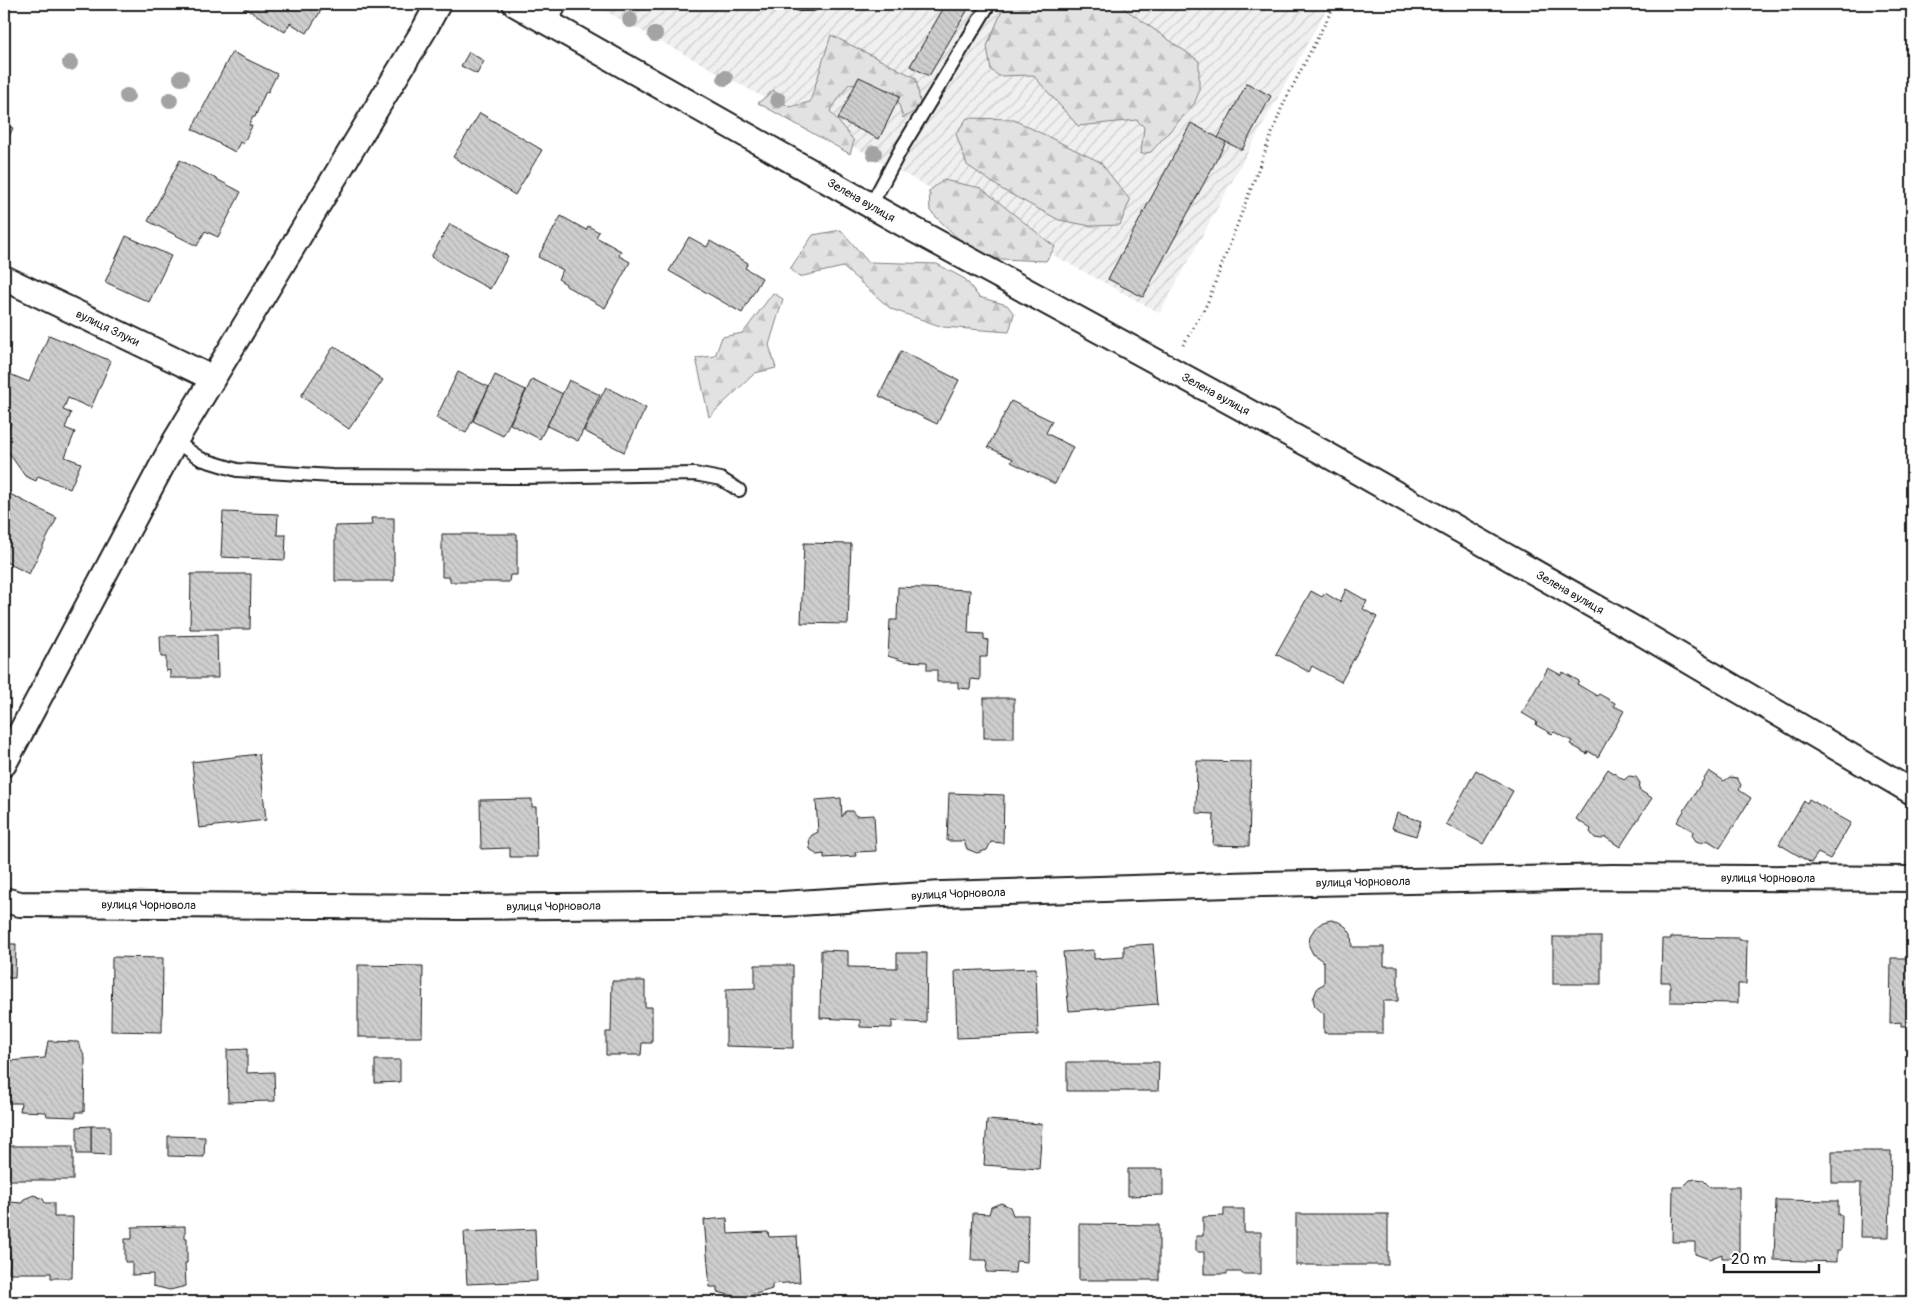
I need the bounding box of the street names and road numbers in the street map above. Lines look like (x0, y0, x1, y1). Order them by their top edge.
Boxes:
street label: Зелена вулиця (825, 175, 898, 225)
street label: вулиця Злуки (73, 306, 142, 350)
street label: Зелена вулиця (1179, 369, 1253, 419)
street label: Зелена вулиця (1533, 567, 1607, 618)
street label: вулиця Чорновола (1721, 870, 1816, 886)
street label: вулиця Чорновола (1316, 874, 1411, 890)
street label: вулиця Чорновола (911, 885, 1006, 903)
street label: вулиця Чорновола (101, 897, 196, 913)
street label: вулиця Чорновола (506, 898, 601, 914)

